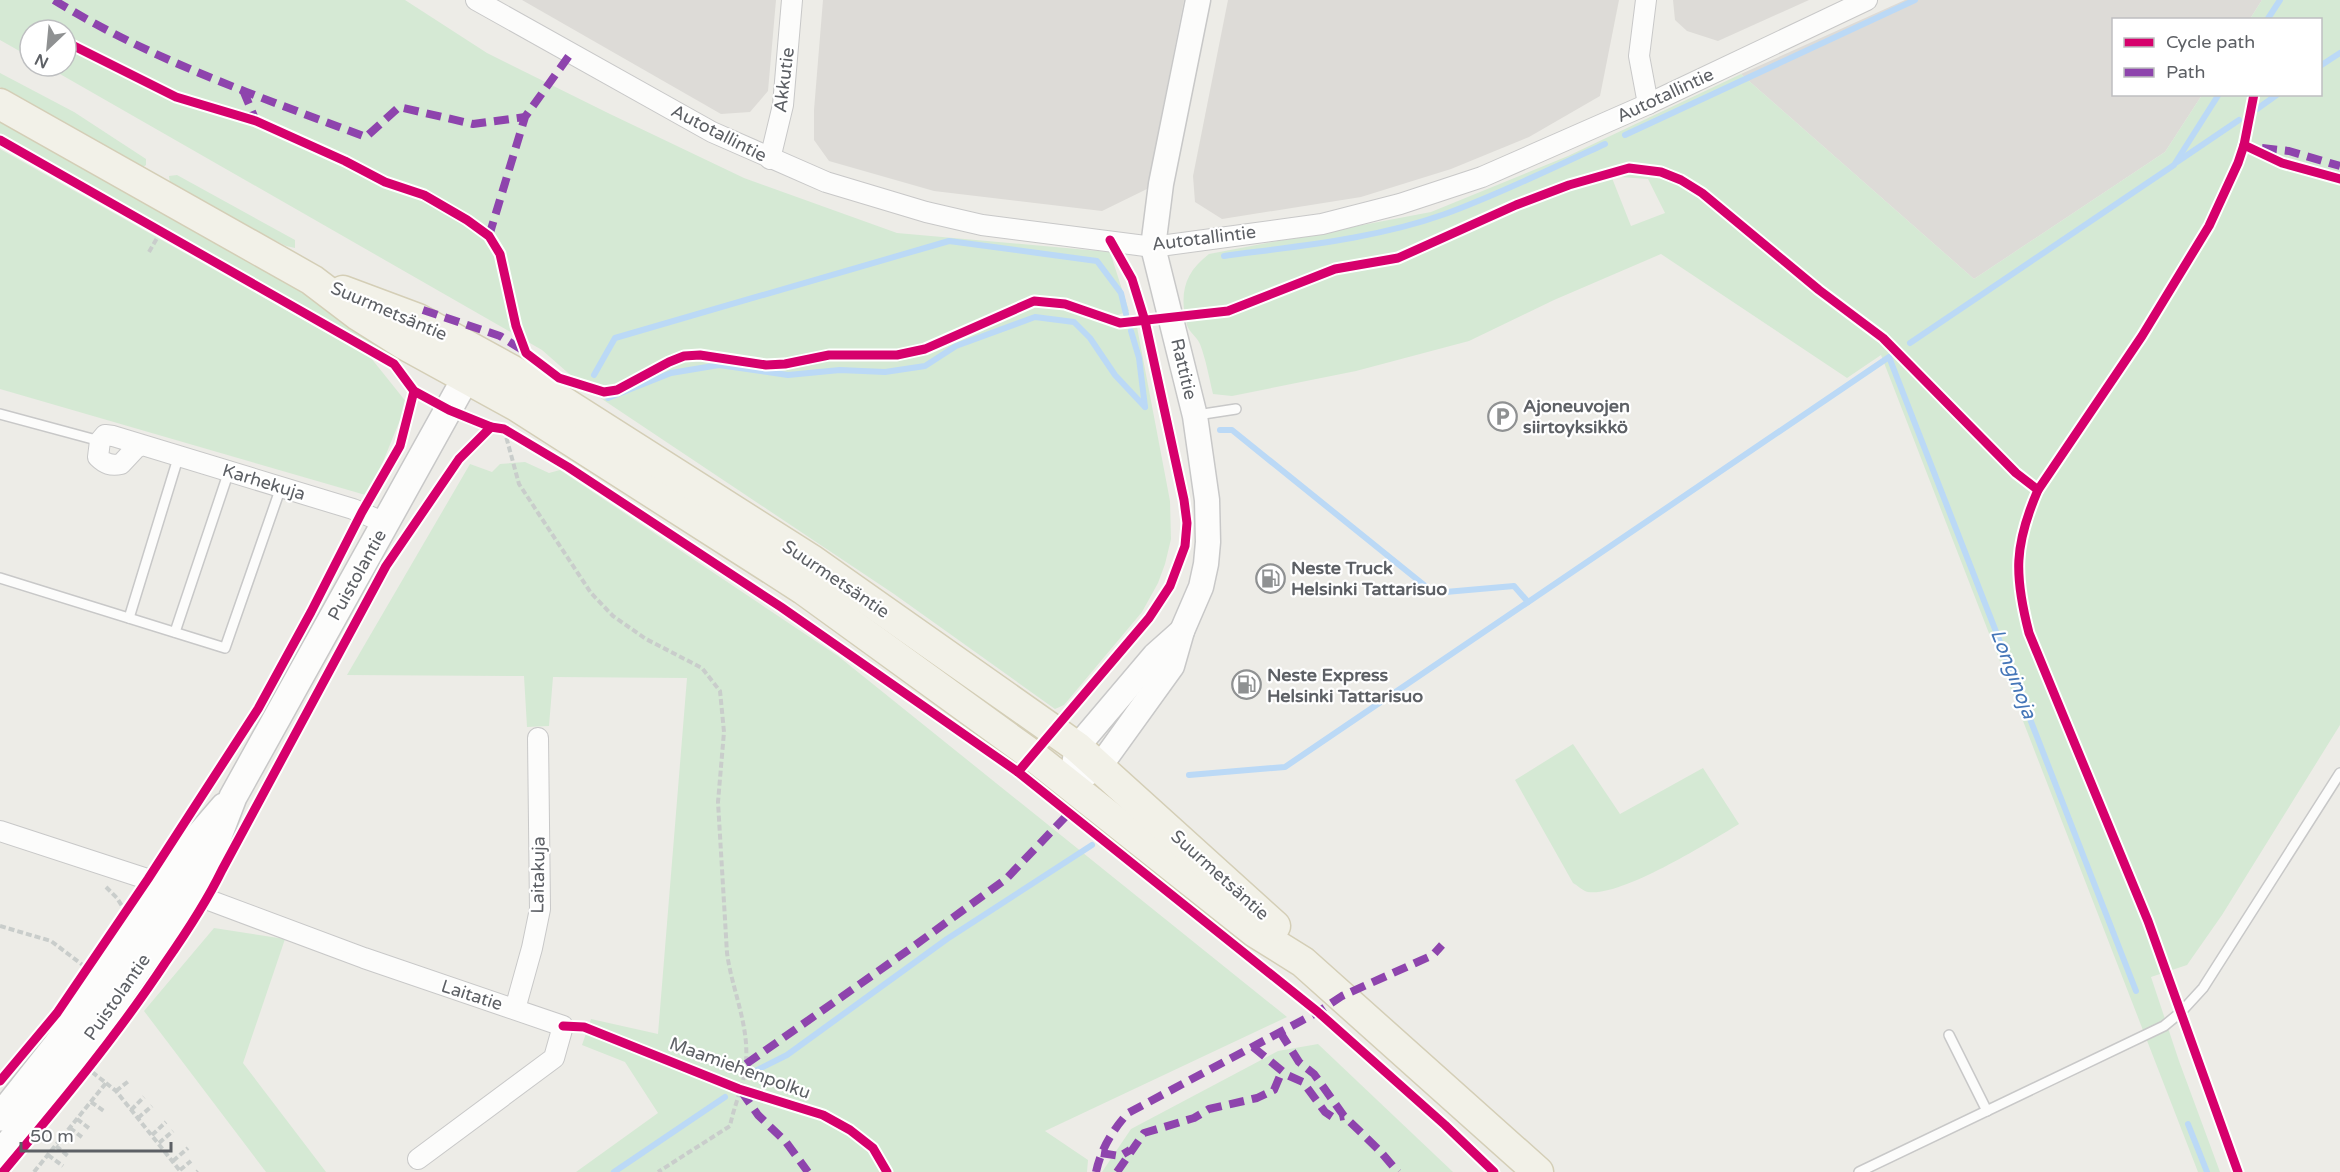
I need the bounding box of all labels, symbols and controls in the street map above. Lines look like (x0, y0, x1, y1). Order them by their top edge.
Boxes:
north arrow (18, 18, 78, 78)
legend (2112, 18, 2322, 96)
text: Cycle path (2166, 31, 2255, 53)
street label: Akkutie (769, 46, 799, 114)
text: N (32, 49, 52, 72)
text: Path (2166, 61, 2205, 83)
street label: Autotallintie (1613, 63, 1717, 127)
street label: Autotallintie (667, 99, 771, 167)
street label: Autotallintie (1151, 221, 1257, 255)
street label: Suurmetsäntie (327, 277, 451, 345)
street label: Rattitie (1166, 336, 1202, 402)
place label: Ajoneuvojen siirtoyksikkö (1523, 395, 1630, 438)
parking icon: Ajoneuvojen siirtoyksikkö (1486, 400, 1518, 432)
street label: Karhekuja (220, 459, 308, 505)
street label: Puistolantie (323, 526, 391, 624)
street label: Suurmetsäntie (778, 535, 894, 623)
place label: Neste Truck Helsinki Tattarisuo (1291, 557, 1447, 600)
fuel station icon: Neste Truck Helsinki Tattarisuo (1254, 562, 1286, 594)
water label: Longinoja (1985, 626, 2041, 723)
place label: Neste Express Helsinki Tattarisuo (1267, 664, 1423, 707)
fuel station icon: Neste Express Helsinki Tattarisuo (1230, 669, 1262, 701)
street label: Suurmetsäntie (1166, 825, 1274, 925)
street label: Laitakuja (526, 836, 550, 914)
street label: Puistolantie (79, 949, 155, 1045)
street label: Laitatie (439, 975, 505, 1015)
street label: Maamiehenpolku (666, 1032, 814, 1104)
scale bar (21, 1115, 171, 1153)
text: 50 m (30, 1125, 74, 1147)

